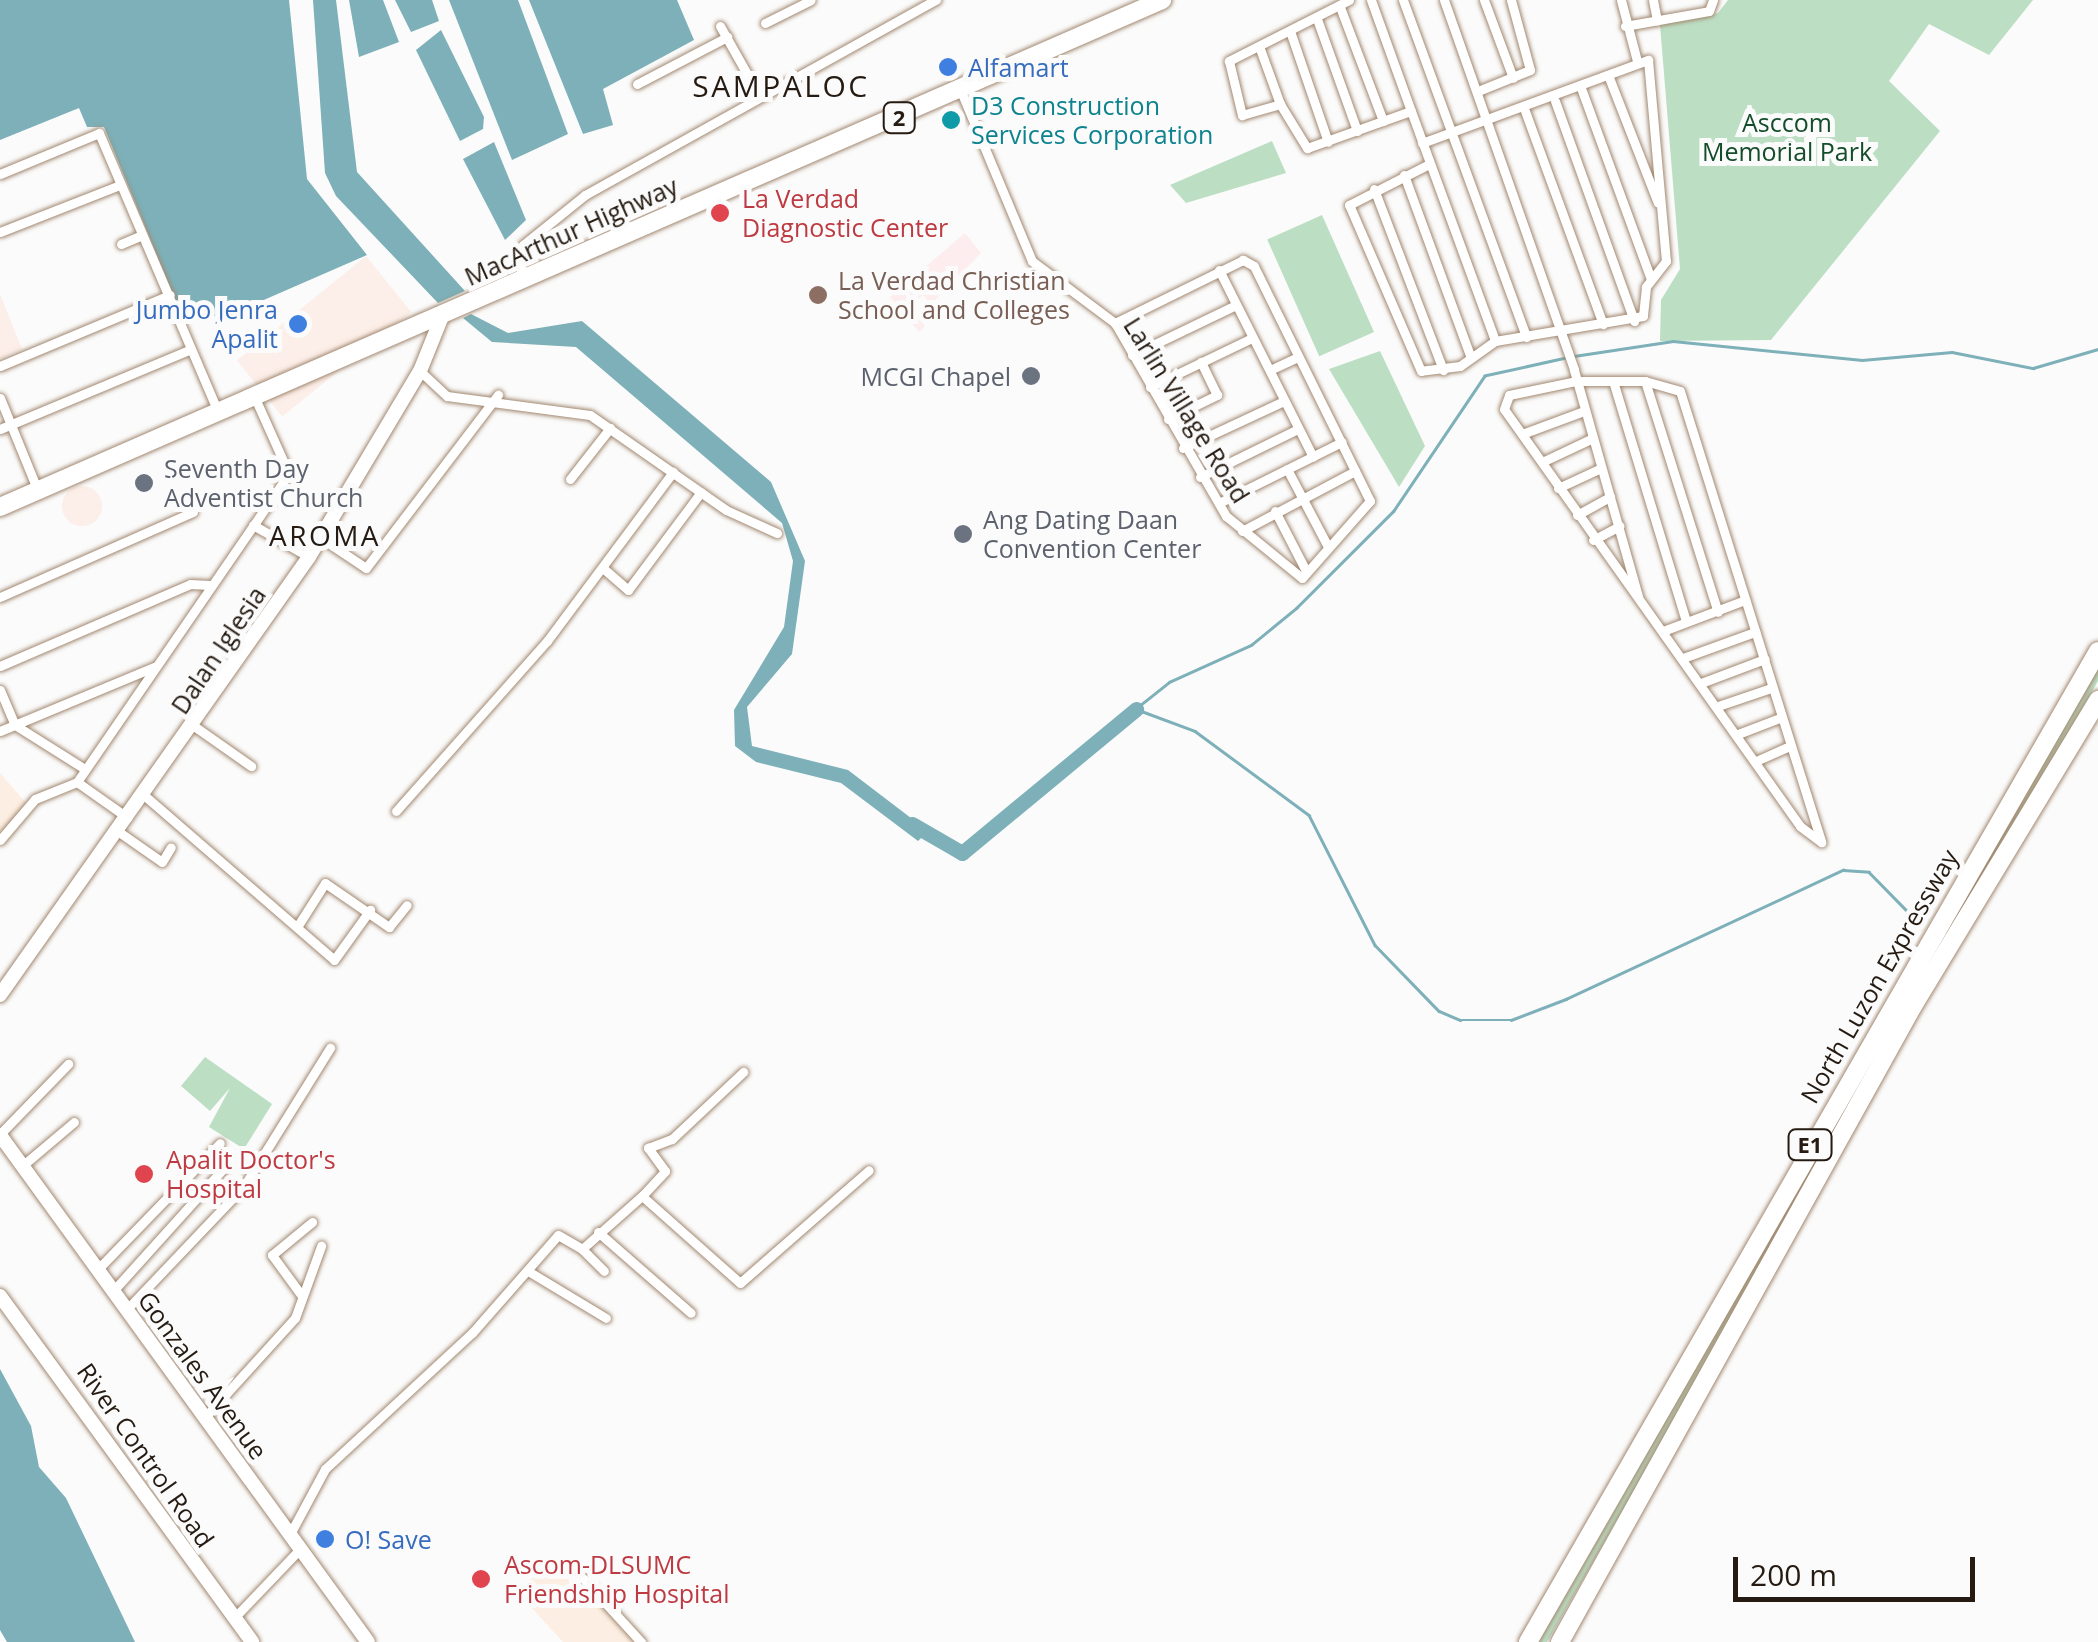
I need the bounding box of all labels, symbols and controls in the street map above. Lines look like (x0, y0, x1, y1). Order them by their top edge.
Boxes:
place label: Alfamart (968, 52, 1069, 82)
marker: Alfamart (937, 56, 959, 78)
district label: SAMPALOC (692, 68, 870, 104)
place label: D3 Construction Services Corporation (971, 91, 1213, 150)
road number: 2 (882, 101, 916, 135)
park label: Asccom Memorial Park (1702, 108, 1872, 167)
marker: D3 Construction Services Corporation (940, 109, 962, 131)
street label: MacArthur Highway (460, 171, 682, 291)
place label: La Verdad Diagnostic Center (742, 184, 948, 243)
marker: La Verdad Diagnostic Center (707, 200, 733, 226)
place label: La Verdad Christian School and Colleges (838, 266, 1070, 325)
marker: La Verdad Christian School and Colleges (807, 284, 829, 306)
place label: Jumbo Jenra Apalit (136, 295, 278, 354)
street label: Larlin Village Road (1118, 312, 1256, 508)
marker: Jumbo Jenra Apalit (287, 313, 309, 335)
place label: MCGI Chapel (860, 361, 1011, 391)
marker: MCGI Chapel (1020, 365, 1042, 387)
place label: Seventh Day Adventist Church (164, 454, 363, 513)
marker: Seventh Day Adventist Church (133, 472, 155, 494)
place label: Ang Dating Daan Convention Center (983, 505, 1201, 564)
district label: AROMA (269, 518, 381, 552)
marker: Ang Dating Daan Convention Center (952, 523, 974, 545)
street label: Dalan Iglesia (164, 581, 272, 719)
street label: North Luzon Expressway (1794, 844, 1964, 1108)
road number: E1 (1788, 1128, 1832, 1162)
place label: Apalit Doctor's Hospital (166, 1145, 336, 1204)
marker: Apalit Doctor's Hospital (131, 1161, 157, 1187)
street label: Gonzales Avenue (132, 1285, 274, 1465)
street label: River Control Road (71, 1357, 221, 1553)
place label: O! Save (345, 1524, 432, 1554)
marker: O! Save (314, 1528, 336, 1550)
scale bar (1738, 1537, 1980, 1599)
place label: Ascom-DLSUMC Friendship Hospital (504, 1550, 730, 1609)
text: 200 m (1750, 1554, 1837, 1595)
marker: Ascom-DLSUMC Friendship Hospital (468, 1566, 494, 1592)

